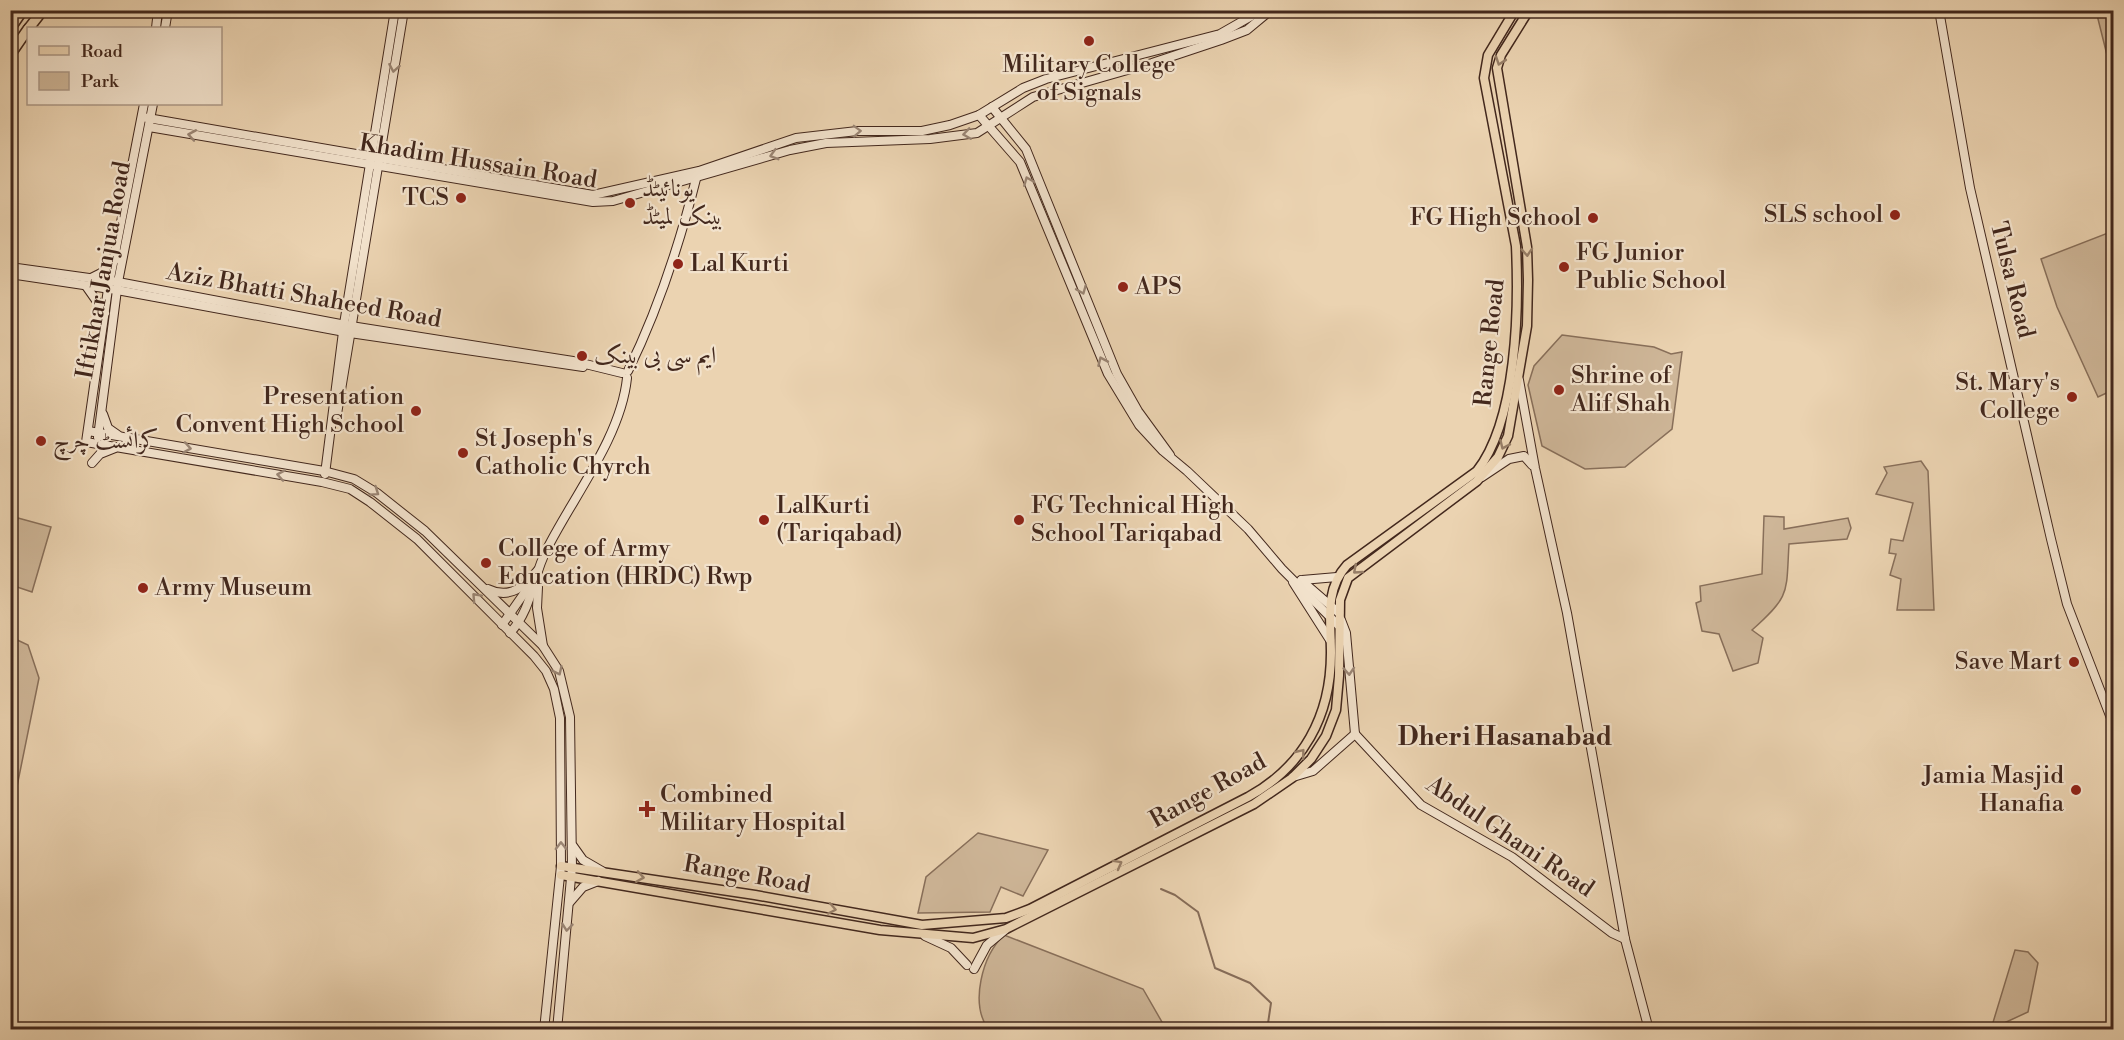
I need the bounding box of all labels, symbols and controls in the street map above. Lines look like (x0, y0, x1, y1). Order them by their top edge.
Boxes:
legend (27, 27, 222, 105)
marker: Military College of Signals (1082, 34, 1096, 48)
text: Road (81, 40, 124, 63)
place label: Military College of Signals (1002, 50, 1176, 108)
one-way arrow (1495, 55, 1508, 66)
one-way arrow (388, 63, 401, 73)
text: Park (81, 70, 120, 93)
one-way arrow (853, 125, 862, 138)
one-way arrow (963, 127, 973, 140)
street label: Khadim Hussain Road (357, 128, 599, 196)
one-way arrow (188, 129, 197, 141)
one-way arrow (769, 148, 780, 160)
street label: Iftikhar Janjua Road (70, 159, 138, 381)
place label: یونائیٹڈ بینک لمیٹڈ (642, 174, 723, 232)
one-way arrow (1023, 176, 1035, 187)
place label: TCS (402, 183, 449, 213)
marker: TCS (454, 191, 468, 205)
marker: یونائیٹڈ بینک لمیٹڈ (623, 196, 637, 210)
place label: SLS school (1764, 200, 1883, 230)
place label: FG High School (1410, 203, 1581, 233)
marker: SLS school (1888, 208, 1902, 222)
marker: FG High School (1586, 211, 1600, 225)
street label: Tulsa Road (1983, 219, 2041, 342)
place label: FG Junior Public School (1576, 238, 1726, 296)
one-way arrow (1520, 248, 1533, 257)
place label: Lal Kurti (690, 249, 789, 279)
street label: Aziz Bhatti Shaheed Road (163, 257, 444, 335)
marker: Lal Kurti (671, 257, 685, 271)
marker: FG Junior Public School (1557, 260, 1571, 274)
place label: APS (1134, 272, 1182, 302)
street label: Range Road (1468, 277, 1512, 408)
marker: APS (1116, 280, 1130, 294)
one-way arrow (1075, 283, 1087, 294)
place label: ایم سی بی بینک (594, 341, 716, 376)
marker: ایم سی بی بینک (575, 349, 589, 363)
one-way arrow (1097, 356, 1109, 367)
place label: Shrine of Alif Shah (1570, 361, 1672, 419)
place label: St. Mary's College (1955, 368, 2060, 426)
place label: Presentation Convent High School (176, 382, 404, 440)
marker: Shrine of Alif Shah (1552, 383, 1566, 397)
marker: St. Mary's College (2065, 390, 2079, 404)
marker: Presentation Convent High School (409, 404, 423, 418)
place label: St Joseph's Catholic Chyrch (475, 424, 651, 482)
place label: کرائسٹ چرچ (53, 426, 159, 461)
marker: کرائسٹ چرچ (34, 434, 48, 448)
one-way arrow (1499, 438, 1511, 449)
one-way arrow (181, 441, 191, 454)
marker: St Joseph's Catholic Chyrch (456, 446, 470, 460)
one-way arrow (276, 469, 286, 481)
one-way arrow (368, 485, 379, 496)
place label: LalKurti (Tariqabad) (776, 491, 903, 549)
place label: FG Technical High School Tariqabad (1031, 491, 1235, 549)
marker: LalKurti (Tariqabad) (757, 513, 771, 527)
marker: FG Technical High School Tariqabad (1012, 513, 1026, 527)
place label: College of Army Education (HRDC) Rwp (498, 534, 753, 592)
marker: College of Army Education (HRDC) Rwp (479, 556, 493, 570)
one-way arrow (1353, 563, 1364, 574)
place label: Army Museum (154, 573, 312, 603)
marker: Army Museum (136, 581, 150, 595)
one-way arrow (472, 593, 483, 604)
place label: Save Mart (1955, 647, 2062, 677)
marker: Save Mart (2067, 655, 2081, 669)
one-way arrow (551, 665, 563, 676)
one-way arrow (1342, 667, 1355, 676)
district label: Dheri Hasanabad (1398, 721, 1612, 753)
street label: Range Road (1145, 747, 1272, 835)
one-way arrow (1293, 749, 1304, 760)
place label: Jamia Masjid Hanafia (1921, 761, 2065, 819)
street label: Abdul Ghani Road (1420, 769, 1600, 904)
place label: Combined Military Hospital (660, 780, 846, 838)
marker: Jamia Masjid Hanafia (2069, 783, 2083, 797)
marker: Combined Military Hospital (638, 800, 656, 818)
one-way arrow (555, 841, 567, 850)
street label: Range Road (681, 849, 813, 901)
one-way arrow (1112, 860, 1122, 871)
one-way arrow (635, 870, 645, 883)
one-way arrow (827, 902, 837, 915)
one-way arrow (561, 923, 574, 932)

